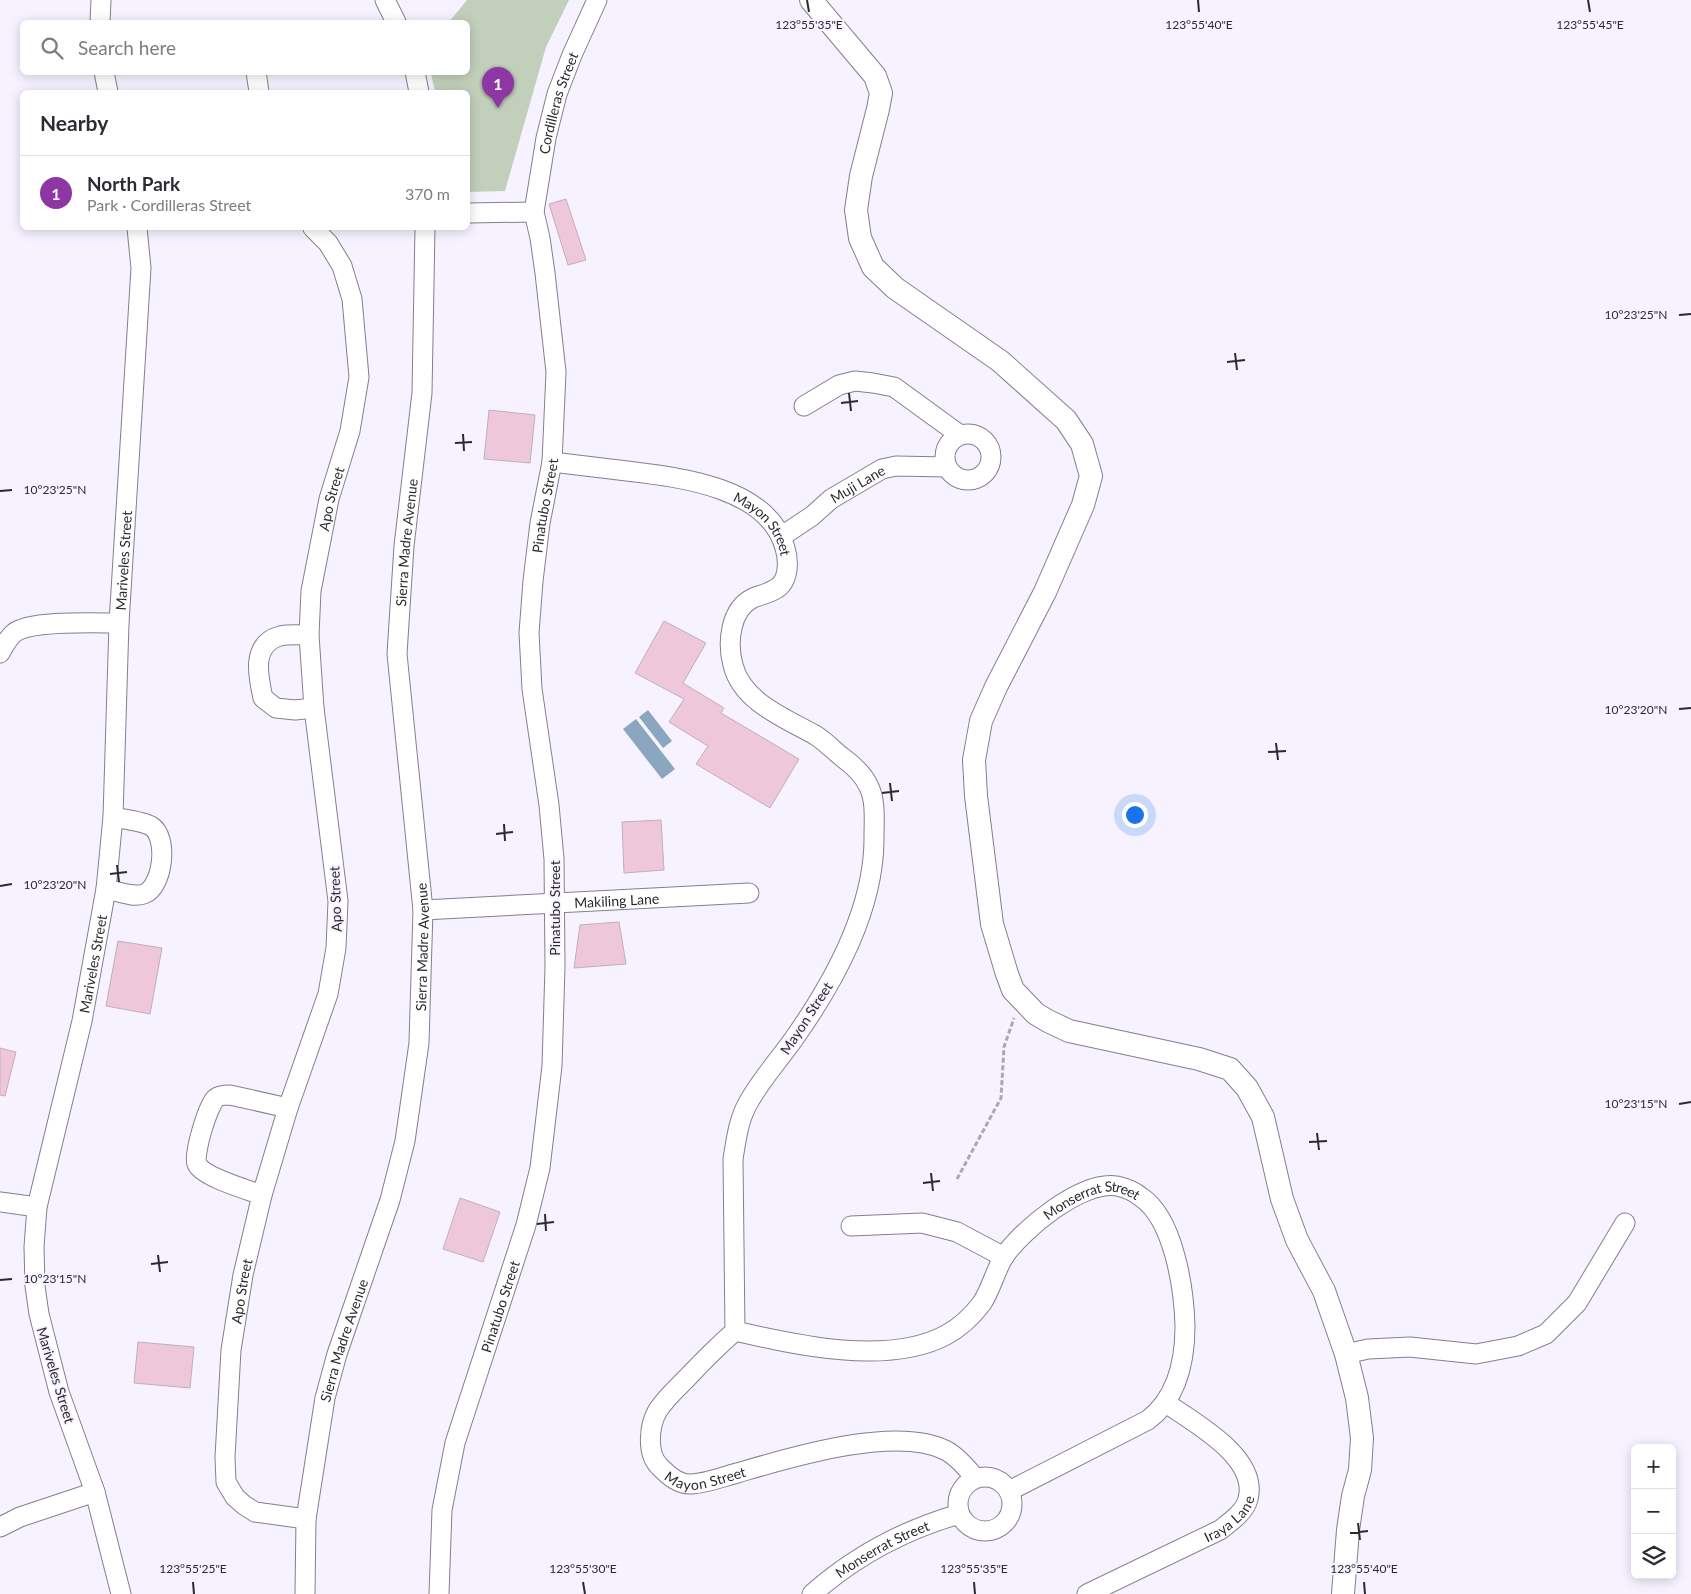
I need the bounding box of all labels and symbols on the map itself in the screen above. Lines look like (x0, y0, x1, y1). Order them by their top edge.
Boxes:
text: 123°55'35"E (775, 17, 843, 32)
text: 123°55'40"E (1165, 17, 1233, 32)
text: 123°55'45"E (1556, 17, 1624, 32)
street label: Cordilleras Street (535, 49, 581, 155)
pin: 1 (482, 67, 514, 108)
text: 10°23'25"N (1605, 307, 1667, 322)
street label: Pinatubo Street (528, 458, 561, 554)
street label: Muji Lane (827, 461, 888, 506)
street label: Apo Street (314, 464, 347, 532)
street label: Sierra Madre Avenue (392, 478, 420, 607)
text: 10°23'25"N (24, 482, 86, 497)
street label: Mayon Street (731, 488, 795, 557)
street label: Mariveles Street (111, 510, 134, 611)
text: 10°23'20"N (1605, 702, 1667, 717)
your location (1122, 802, 1148, 828)
street label: Pinatubo Street (546, 860, 563, 956)
street label: Apo Street (325, 866, 345, 932)
text: 10°23'20"N (24, 877, 86, 892)
street label: Sierra Madre Avenue (411, 882, 432, 1011)
street label: Makiling Lane (574, 889, 660, 911)
street label: Mariveles Street (75, 913, 110, 1014)
street label: Mayon Street (776, 979, 836, 1057)
text: 10°23'15"N (1605, 1096, 1667, 1111)
street label: Monserrat Street (1039, 1177, 1144, 1223)
street label: Apo Street (227, 1257, 255, 1325)
street label: Pinatubo Street (477, 1258, 522, 1354)
text: 10°23'15"N (24, 1271, 86, 1286)
street label: Sierra Madre Avenue (316, 1276, 371, 1404)
street label: Mariveles Street (33, 1325, 79, 1425)
street label: Mayon Street (662, 1463, 747, 1493)
street label: Iraya Lane (1201, 1494, 1257, 1545)
street label: Monserrat Street (832, 1516, 931, 1581)
text: 123°55'25"E (159, 1561, 227, 1576)
text: 123°55'30"E (549, 1561, 617, 1576)
text: 123°55'35"E (940, 1561, 1008, 1576)
text: 123°55'40"E (1330, 1561, 1398, 1576)

